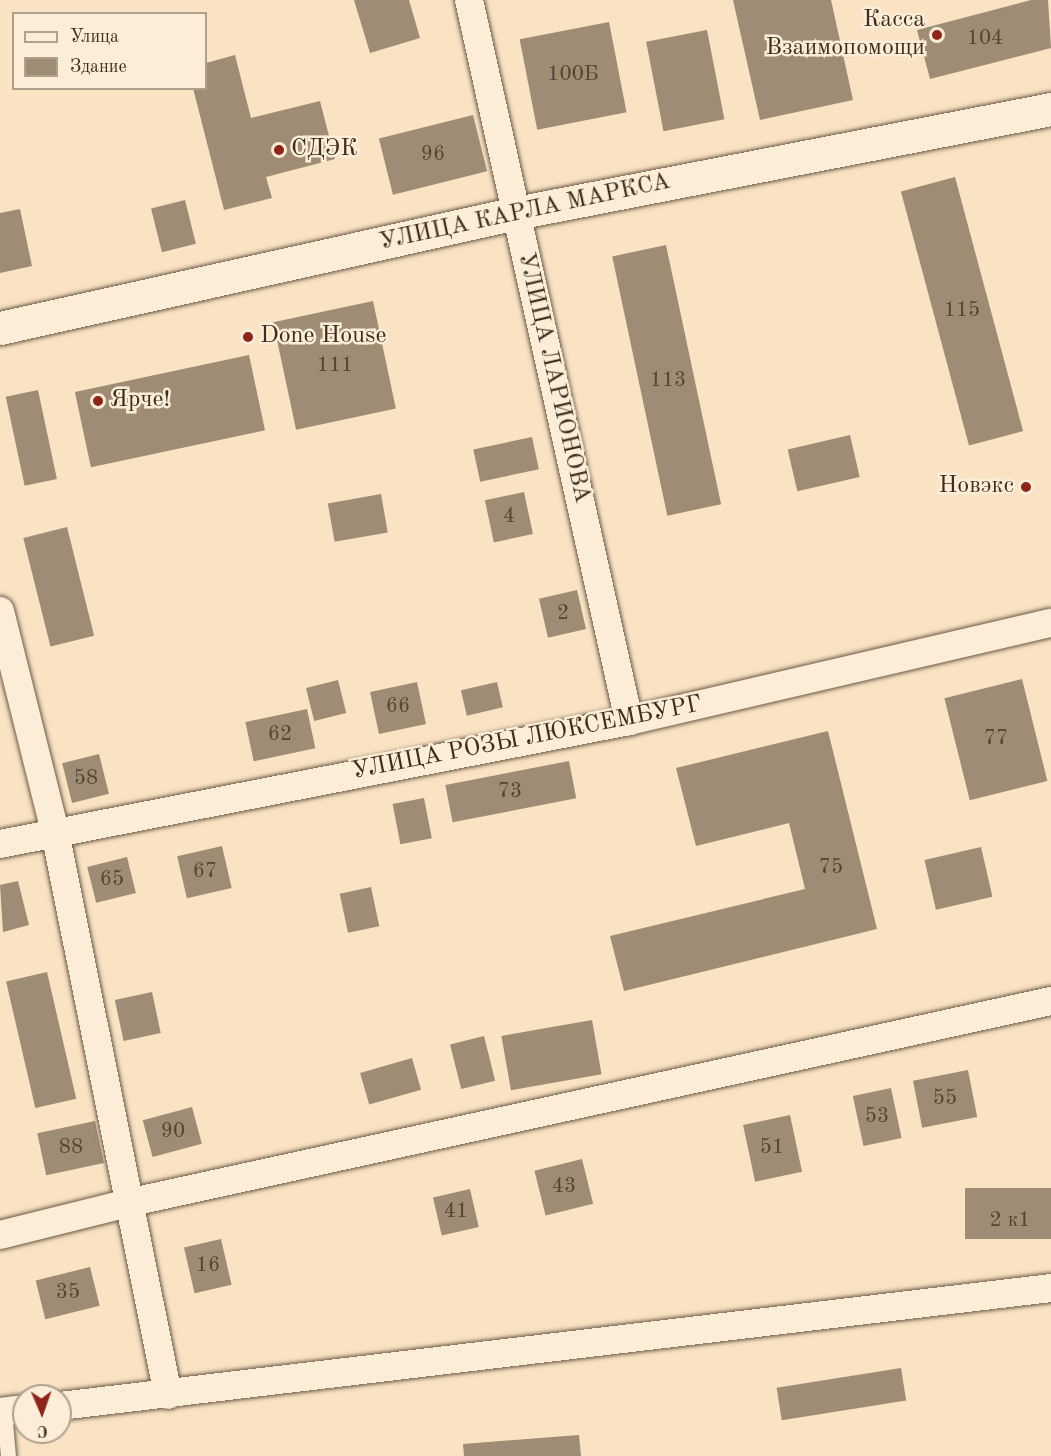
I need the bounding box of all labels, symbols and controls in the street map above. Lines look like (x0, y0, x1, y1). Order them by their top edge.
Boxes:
place label: Касса Взаимопомощи (766, 7, 925, 63)
legend (12, 12, 207, 90)
house number: 104 (967, 26, 1003, 52)
text: Улица (70, 28, 119, 46)
marker: Касса Взаимопомощи (930, 28, 944, 42)
text: Здание (70, 58, 127, 76)
house number: 100Б (547, 62, 599, 88)
place label: СДЭК (291, 136, 358, 164)
house number: 96 (421, 142, 445, 168)
marker: СДЭК (272, 143, 286, 157)
street label: УЛИЦА КАРЛА МАРКСА (377, 168, 673, 258)
street label: УЛИЦА ЛАРИОНОВА (510, 250, 596, 506)
house number: 115 (944, 298, 980, 324)
place label: Done House (260, 323, 386, 351)
marker: Done House (241, 330, 255, 344)
house number: 111 (317, 353, 353, 379)
house number: 113 (650, 368, 686, 394)
place label: Ярче! (110, 387, 170, 415)
marker: Ярче! (91, 394, 105, 408)
place label: Новэкс (938, 473, 1014, 501)
marker: Новэкс (1019, 480, 1033, 494)
house number: 4 (503, 504, 515, 530)
house number: 2 (557, 601, 569, 627)
street label: УЛИЦА РОЗЫ ЛЮКСЕМБУРГ (349, 691, 705, 787)
house number: 66 (386, 694, 410, 720)
house number: 62 (268, 722, 292, 748)
house number: 77 (984, 726, 1008, 752)
house number: 58 (74, 766, 98, 792)
house number: 73 (498, 779, 522, 805)
house number: 75 (819, 855, 843, 881)
house number: 67 (193, 859, 217, 885)
house number: 65 (100, 867, 124, 893)
house number: 55 (933, 1086, 957, 1112)
house number: 53 (865, 1104, 889, 1130)
house number: 90 (161, 1119, 185, 1145)
house number: 88 (59, 1135, 83, 1161)
house number: 51 (760, 1135, 784, 1161)
house number: 43 (552, 1174, 576, 1200)
house number: 41 (444, 1199, 468, 1225)
house number: 2 к1 (990, 1208, 1030, 1234)
house number: 16 (196, 1253, 220, 1279)
house number: 35 (56, 1280, 80, 1306)
north arrow (12, 1384, 72, 1444)
text: С (37, 1422, 48, 1438)

